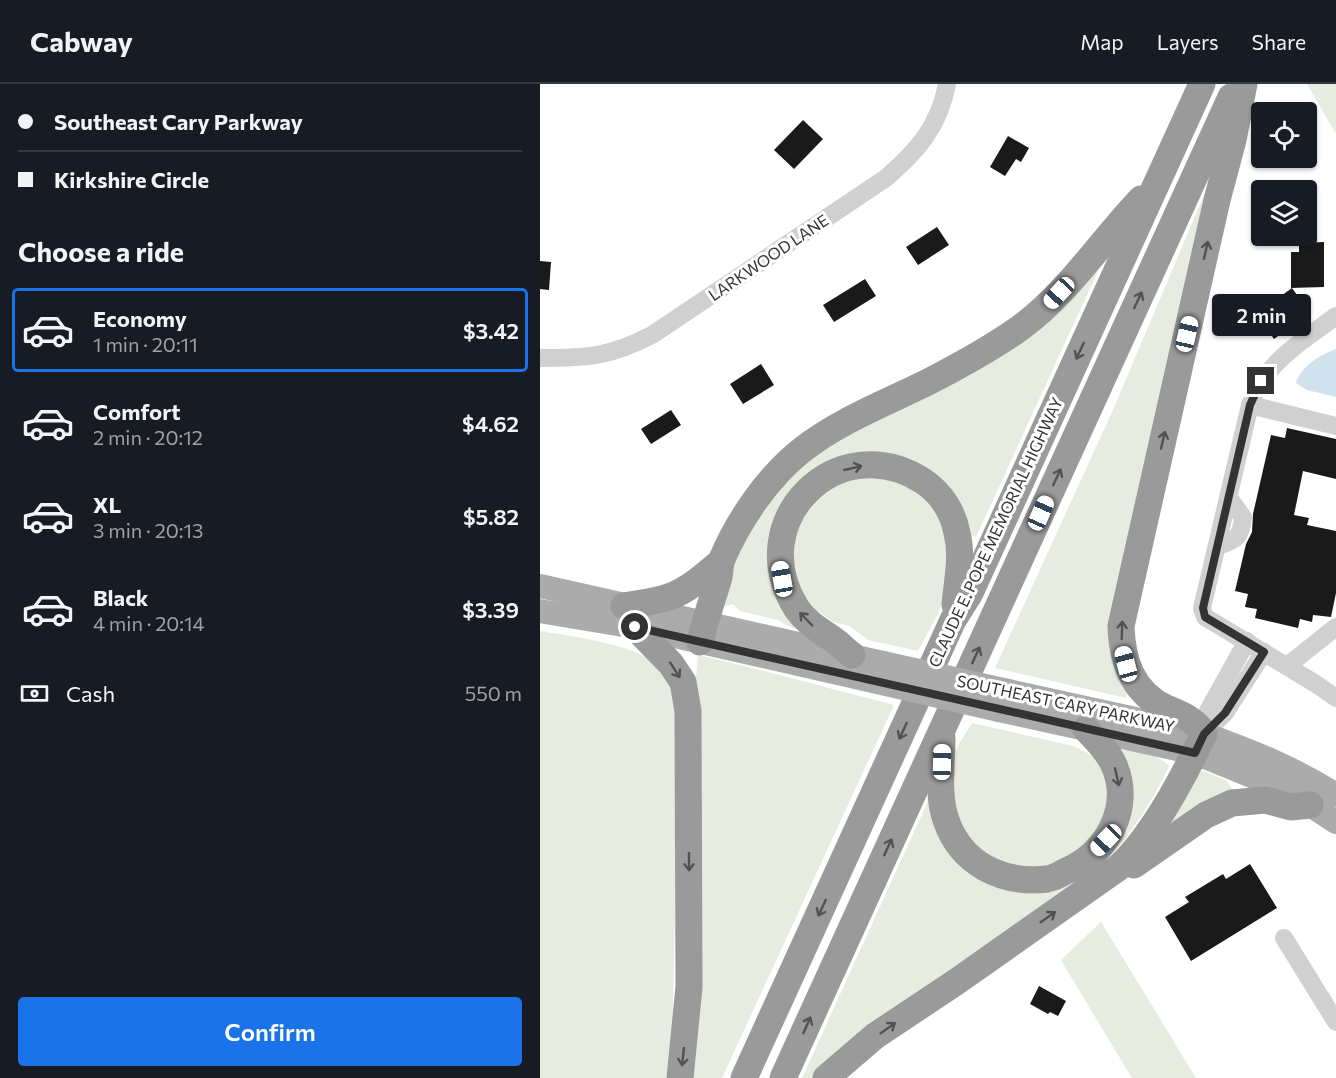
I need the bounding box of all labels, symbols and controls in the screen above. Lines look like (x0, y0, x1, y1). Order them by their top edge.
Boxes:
text: Cabway (30, 24, 133, 58)
text: Map (1080, 29, 1124, 54)
text: Layers (1157, 29, 1219, 54)
text: Share (1252, 29, 1306, 54)
map controls (1251, 102, 1317, 246)
button: locate (1251, 102, 1317, 168)
text: Southeast Cary Parkway (54, 108, 303, 135)
text: Kirkshire Circle (54, 166, 209, 193)
button: layers (1251, 180, 1317, 246)
street label: LARKWOOD LANE (704, 210, 832, 304)
text: Choose a ride (18, 235, 184, 268)
one-way arrow (1200, 241, 1212, 260)
car (1040, 274, 1078, 312)
one-way arrow (1133, 291, 1144, 309)
callout: 2 min (1212, 294, 1311, 336)
icon: car (21, 303, 75, 357)
text: 2 min (1237, 303, 1286, 327)
text: Economy (93, 305, 187, 332)
car (1174, 314, 1200, 354)
text: $3.42 (463, 317, 519, 344)
text: 1 min · 20:11 (93, 332, 198, 356)
one-way arrow (1073, 341, 1085, 359)
route end (1247, 367, 1274, 394)
street label: CLAUDE E. POPE MEMORIAL HIGHWAY (924, 394, 1066, 670)
icon: car (21, 396, 75, 450)
text: Comfort (93, 398, 181, 425)
text: $4.62 (462, 410, 519, 437)
text: 2 min · 20:12 (93, 425, 203, 449)
one-way arrow (1157, 431, 1169, 450)
one-way arrow (843, 461, 862, 473)
one-way arrow (1051, 469, 1063, 487)
icon: car (21, 489, 75, 543)
text: XL (93, 491, 121, 518)
car (1025, 493, 1057, 533)
text: $5.82 (463, 503, 519, 530)
text: 3 min · 20:13 (93, 518, 203, 542)
car (770, 560, 794, 598)
icon: car (21, 582, 75, 636)
text: Black (93, 584, 148, 611)
text: $3.39 (462, 596, 519, 623)
text: 4 min · 20:14 (93, 611, 205, 635)
one-way arrow (799, 612, 814, 627)
route start (621, 613, 648, 640)
one-way arrow (1116, 621, 1127, 641)
car (1113, 644, 1139, 684)
one-way arrow (970, 646, 982, 664)
one-way arrow (669, 661, 681, 678)
street label: SOUTHEAST CARY PARKWAY (955, 671, 1177, 736)
icon: cash (18, 677, 51, 710)
text: Cash (66, 680, 115, 707)
text: 550 m (465, 681, 522, 705)
one-way arrow (896, 721, 908, 739)
car (933, 744, 951, 780)
one-way arrow (1111, 767, 1123, 786)
car (1087, 821, 1125, 859)
one-way arrow (883, 839, 895, 857)
one-way arrow (683, 852, 695, 872)
one-way arrow (815, 899, 827, 917)
one-way arrow (1040, 911, 1056, 923)
button: Confirm (18, 997, 522, 1066)
one-way arrow (802, 1016, 814, 1034)
one-way arrow (879, 1022, 895, 1034)
one-way arrow (677, 1046, 688, 1066)

